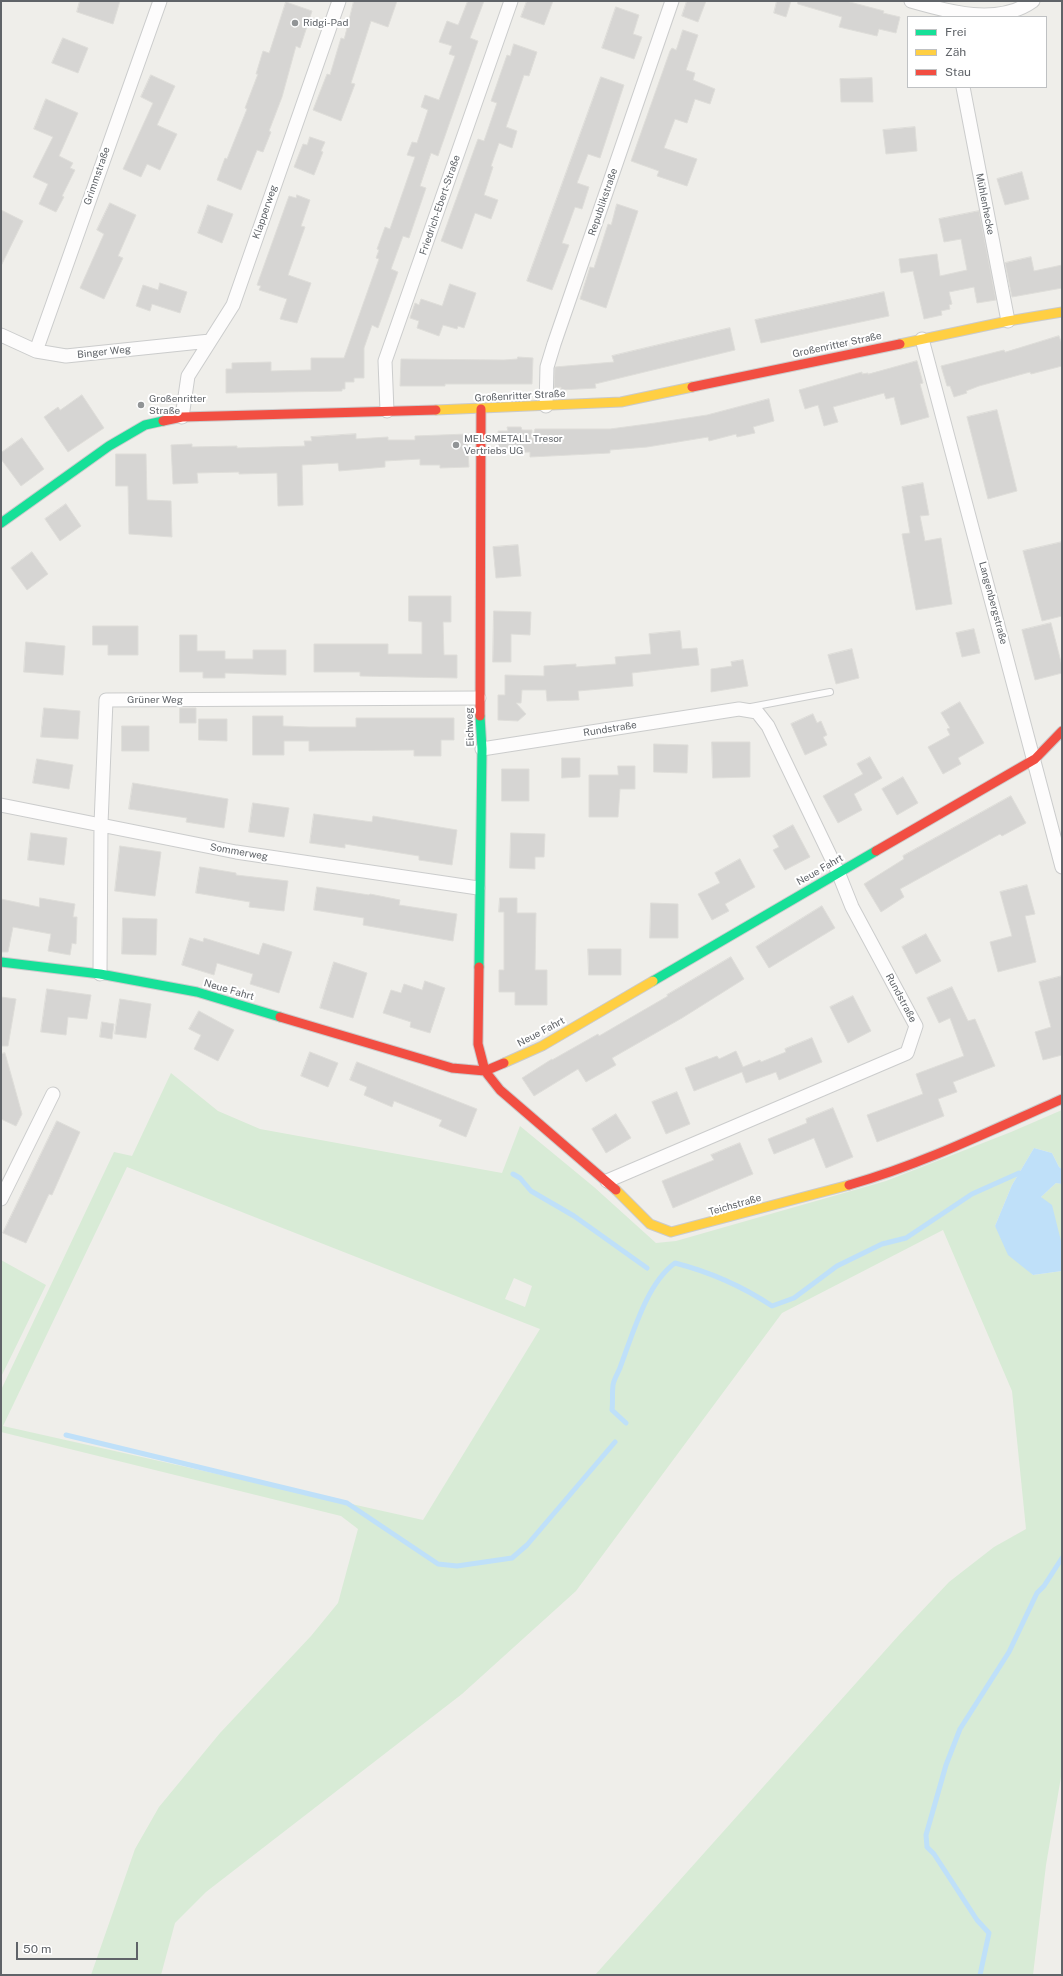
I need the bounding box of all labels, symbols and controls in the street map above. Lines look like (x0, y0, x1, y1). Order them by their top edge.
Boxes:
legend (907, 16, 1047, 88)
place label: Ridgi-Pad (303, 17, 348, 29)
marker: Ridgi-Pad (290, 18, 300, 28)
text: Frei (945, 25, 967, 39)
text: Zäh (945, 45, 966, 59)
text: Stau (945, 65, 971, 79)
street label: Grimmstraße (81, 145, 113, 207)
street label: Friedrich-Ebert-Straße (417, 153, 463, 257)
street label: Republikstraße (586, 167, 620, 237)
street label: Mühlenhecke (973, 172, 997, 236)
street label: Klapperweg (250, 183, 280, 241)
street label: Großenritter Straße (791, 330, 883, 360)
street label: Binger Weg (77, 343, 131, 361)
street label: Großenritter Straße (474, 388, 566, 404)
place label: Großenritter Straße (149, 393, 206, 416)
marker: Großenritter Straße (136, 400, 146, 410)
place label: MELSMETALL Tresor Vertriebs UG (464, 433, 563, 456)
marker: MELSMETALL Tresor Vertriebs UG (451, 440, 461, 450)
street label: Langenbergstraße (976, 560, 1010, 646)
street label: Grüner Weg (127, 694, 183, 706)
street label: Eichweg (463, 707, 477, 747)
street label: Rundstraße (582, 719, 638, 739)
street label: Sommerweg (209, 841, 269, 863)
street label: Neue Fahrt (795, 852, 845, 888)
street label: Rundstraße (883, 971, 919, 1025)
street label: Neue Fahrt (202, 977, 256, 1003)
street label: Neue Fahrt (515, 1015, 567, 1049)
street label: Teichstraße (707, 1192, 763, 1218)
scale bar (18, 1934, 140, 1960)
text: 50 m (23, 1942, 51, 1956)

